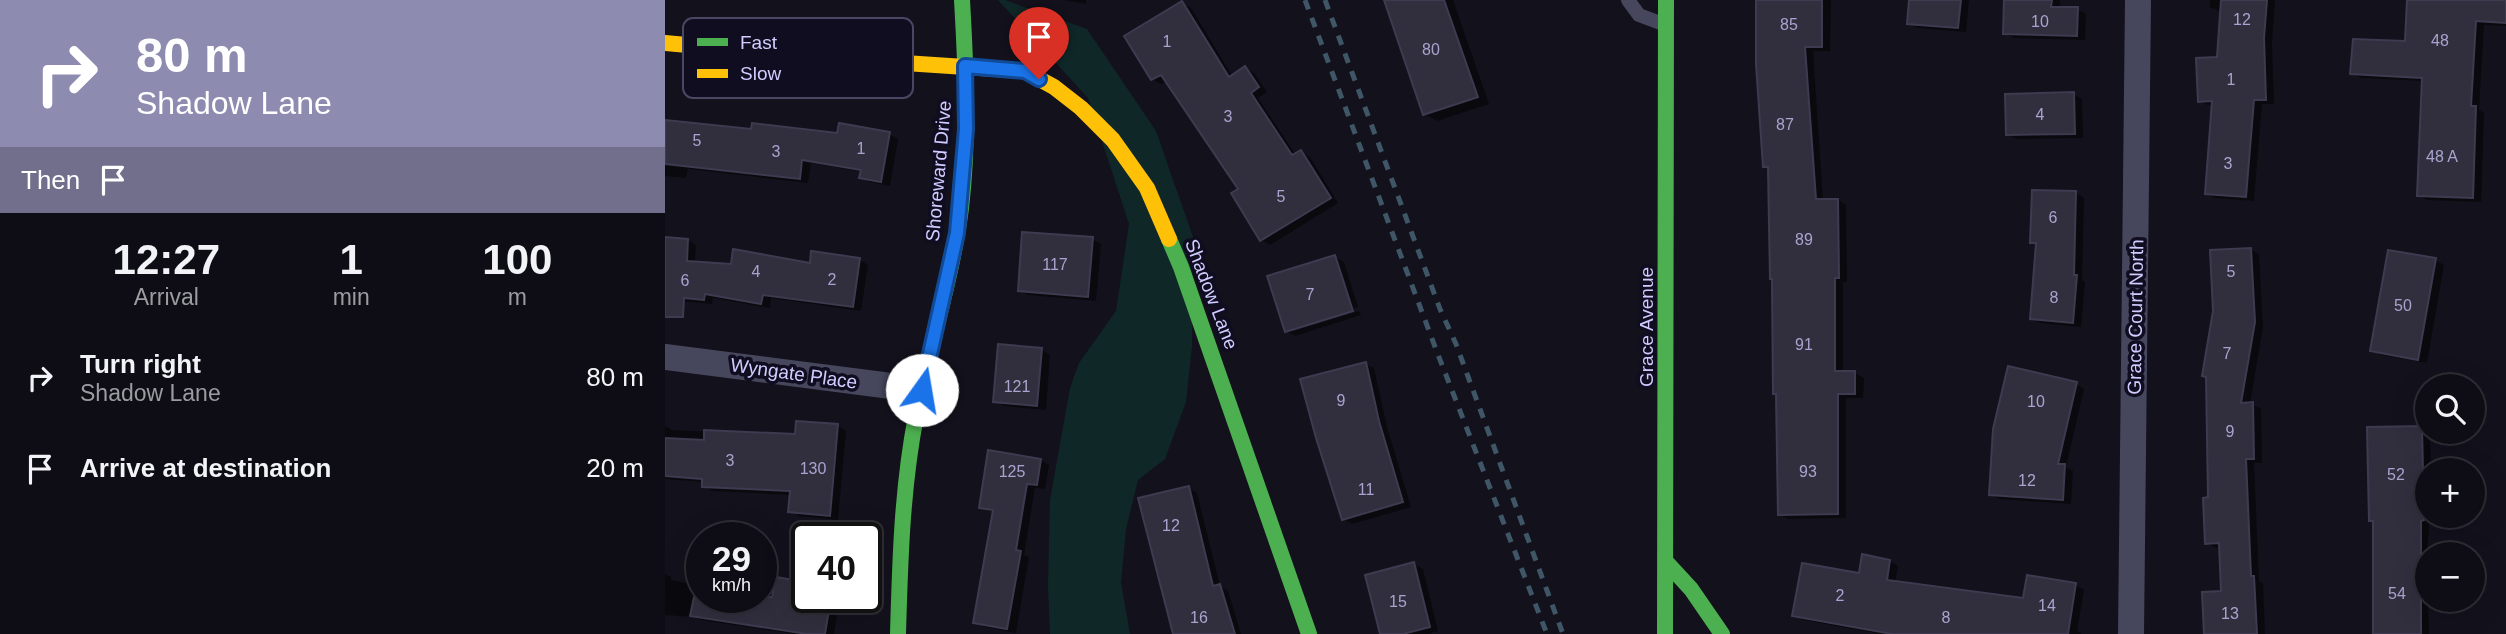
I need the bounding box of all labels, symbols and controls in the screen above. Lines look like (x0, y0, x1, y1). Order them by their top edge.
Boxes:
pin (1009, 7, 1069, 79)
house number: 12 (2233, 11, 2251, 28)
house number: 10 (2031, 13, 2049, 30)
house number: 85 (1780, 16, 1798, 33)
legend (683, 18, 913, 98)
icon: arrive (1020, 18, 1058, 56)
icon: right (21, 28, 112, 119)
text: 80 m (136, 28, 248, 82)
text: Fast (740, 32, 778, 53)
house number: 48 (2431, 32, 2449, 49)
house number: 1 (1163, 33, 1172, 50)
house number: 80 (1422, 41, 1440, 58)
text: Slow (740, 63, 781, 84)
house number: 1 (2227, 71, 2236, 88)
text: Shadow Lane (136, 85, 332, 121)
street label: Shoreward Drive (922, 100, 955, 242)
house number: 4 (2036, 106, 2045, 123)
house number: 3 (1224, 108, 1233, 125)
house number: 87 (1776, 116, 1794, 133)
house number: 5 (693, 132, 702, 149)
house number: 1 (857, 140, 866, 157)
house number: 3 (772, 143, 781, 160)
house number: 48 A (2426, 148, 2458, 165)
house number: 3 (2224, 155, 2233, 172)
icon: arrive (94, 161, 132, 199)
text: Then (21, 165, 80, 195)
house number: 5 (1277, 188, 1286, 205)
house number: 6 (2049, 209, 2058, 226)
house number: 89 (1795, 231, 1813, 248)
text: 12:27 (113, 236, 220, 283)
text: 1 (339, 236, 363, 283)
text: 100 (482, 236, 552, 283)
street label: Shadow Lane (1181, 236, 1242, 352)
street label: Grace Court North (2124, 239, 2147, 395)
house number: 117 (1042, 256, 1068, 273)
house number: 4 (752, 263, 761, 280)
house number: 5 (2227, 263, 2236, 280)
street label: Grace Avenue (1636, 267, 1657, 387)
house number: 2 (828, 271, 837, 288)
house number: 6 (681, 272, 690, 289)
text: Arrival (134, 284, 199, 310)
text: min (333, 284, 370, 310)
text: m (508, 284, 527, 310)
house number: 7 (1306, 286, 1315, 303)
house number: 8 (2050, 289, 2059, 306)
house number: 50 (2394, 297, 2412, 314)
house number: 91 (1795, 336, 1813, 353)
house number: 7 (2223, 345, 2232, 362)
text: Turn right (80, 349, 201, 379)
position arrow (885, 353, 959, 427)
street label: Wyngate Place (729, 354, 859, 393)
icon: right (21, 359, 59, 397)
text: 80 m (586, 362, 644, 392)
map controls (2415, 374, 2485, 612)
button: search (2415, 374, 2485, 444)
house number: 121 (1004, 378, 1030, 395)
text: Shadow Lane (80, 380, 221, 406)
house number: 9 (1337, 392, 1346, 409)
house number: 10 (2027, 393, 2045, 410)
house number: 9 (2226, 423, 2235, 440)
icon: arrive (21, 450, 59, 488)
house number: 3 (726, 452, 735, 469)
text: Arrive at destination (80, 453, 331, 483)
text: 20 m (586, 453, 644, 483)
button: + (2415, 458, 2485, 528)
house number: 130 (800, 460, 826, 477)
house number: 125 (999, 463, 1025, 480)
house number: 93 (1799, 463, 1817, 480)
house number: 52 (2387, 466, 2405, 483)
house number: 12 (2018, 472, 2036, 489)
house number: 11 (1358, 481, 1374, 498)
house number: 12 (1162, 517, 1180, 534)
speed limit sign: 40 (791, 522, 882, 613)
text: 29 (712, 539, 751, 578)
button: − (2415, 542, 2485, 612)
text: km/h (712, 575, 751, 595)
house number: 54 (2388, 585, 2406, 602)
house number: 2 (1836, 587, 1845, 604)
house number: 15 (1389, 593, 1407, 610)
house number: 14 (2038, 597, 2056, 614)
house number: 13 (2221, 605, 2239, 622)
house number: 16 (1190, 609, 1208, 626)
house number: 8 (1942, 609, 1951, 626)

